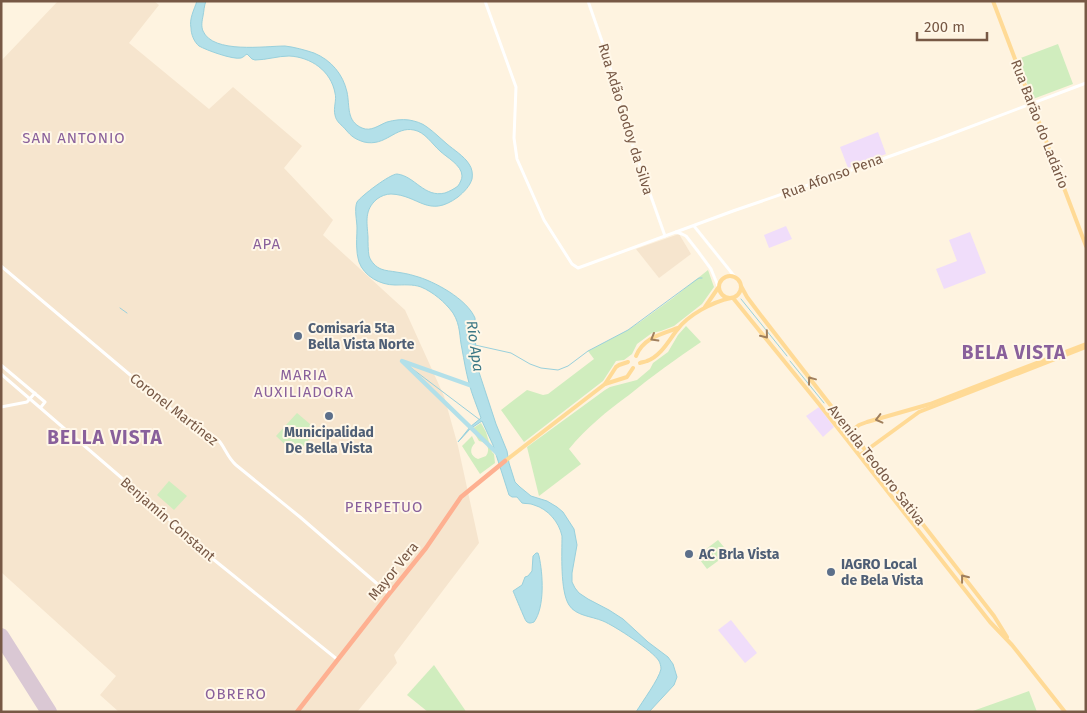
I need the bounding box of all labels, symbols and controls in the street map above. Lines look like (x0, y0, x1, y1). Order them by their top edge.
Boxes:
scale bar (917, 10, 987, 42)
text: 200 m (924, 18, 965, 36)
street label: Rua Adão Godoy da Silva (594, 41, 657, 197)
street label: Rua Barão do Ladário (1007, 57, 1072, 191)
district label: SAN ANTONIO (22, 129, 126, 147)
street label: Rua Afonso Pena (779, 150, 885, 203)
district label: APA (253, 235, 281, 253)
water label: Río Apa (463, 319, 487, 373)
place label: Comisaría 5ta Bella Vista Norte (308, 320, 415, 353)
one-way arrow (759, 329, 767, 338)
marker: Comisaría 5ta Bella Vista Norte (292, 330, 304, 342)
one-way arrow (650, 332, 659, 342)
district label: BELA VISTA (962, 341, 1066, 364)
district label: MARIA AUXILIADORA (254, 366, 354, 401)
street label: Coronel Martínez (126, 370, 221, 449)
one-way arrow (808, 376, 817, 386)
street label: Avenida Teodoro Sativa (824, 402, 929, 529)
marker: Municipalidad De Bella Vista (323, 410, 335, 422)
one-way arrow (875, 413, 883, 423)
place label: Municipalidad De Bella Vista (284, 424, 374, 457)
district label: BELLA VISTA (47, 426, 163, 449)
street label: Benjamín Constant (117, 474, 219, 566)
district label: PERPETUO (345, 498, 423, 516)
street label: Mayor Vera (365, 539, 422, 604)
place label: AC Brla Vista (698, 546, 780, 563)
marker: AC Brla Vista (683, 548, 695, 560)
place label: IAGRO Local de Bela Vista (841, 556, 924, 589)
marker: IAGRO Local de Bela Vista (825, 566, 837, 578)
one-way arrow (961, 574, 970, 584)
district label: OBRERO (205, 685, 267, 703)

